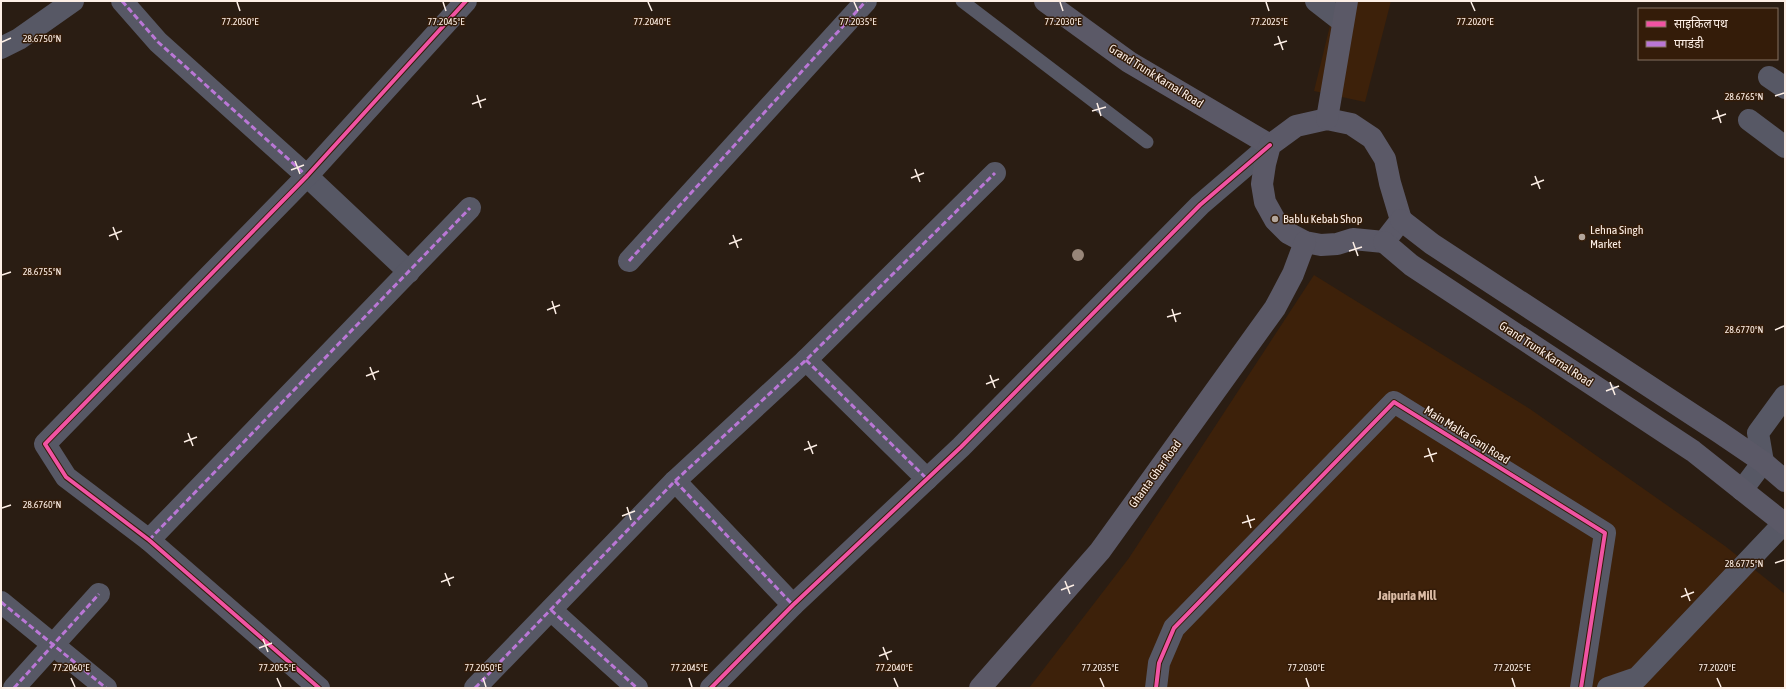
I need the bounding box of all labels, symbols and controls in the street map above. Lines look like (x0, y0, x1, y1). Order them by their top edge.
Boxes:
legend (1638, 8, 1778, 60)
text: 77.2050°E (222, 16, 259, 27)
text: 77.2045°E (428, 16, 465, 27)
text: 77.2040°E (634, 16, 671, 27)
text: 77.2035°E (840, 16, 877, 27)
text: 77.2030°E (1045, 16, 1082, 27)
text: 77.2025°E (1251, 16, 1288, 27)
text: 77.2020°E (1457, 16, 1494, 27)
text: साइकिल पथ (1674, 16, 1728, 31)
text: 28.6750°N (23, 33, 61, 44)
text: पगडंडी (1674, 36, 1704, 51)
street label: Grand Trunk Karnal Road (1106, 41, 1206, 111)
text: 28.6765°N (1725, 91, 1763, 102)
place label: Bablu Kebab Shop (1283, 212, 1363, 226)
marker: Bablu Kebab Shop (1270, 214, 1280, 224)
place label: Lehna Singh Market (1590, 223, 1644, 251)
marker: Lehna Singh Market (1577, 232, 1587, 242)
text: 28.6755°N (23, 266, 61, 277)
street label: Grand Trunk Karnal Road (1497, 318, 1595, 390)
text: 28.6770°N (1725, 324, 1763, 335)
street label: Main Malka Ganj Road (1422, 403, 1512, 467)
street label: Ghanta Ghar Road (1126, 437, 1184, 511)
text: 28.6760°N (23, 499, 61, 510)
text: 28.6775°N (1725, 558, 1763, 569)
district label: Jaipuria Mill (1377, 588, 1437, 603)
text: 77.2060°E (53, 662, 90, 673)
text: 77.2055°E (259, 662, 296, 673)
text: 77.2050°E (465, 662, 502, 673)
text: 77.2045°E (671, 662, 708, 673)
text: 77.2040°E (876, 662, 913, 673)
text: 77.2035°E (1082, 662, 1119, 673)
text: 77.2030°E (1288, 662, 1325, 673)
text: 77.2025°E (1494, 662, 1531, 673)
text: 77.2020°E (1699, 662, 1736, 673)

